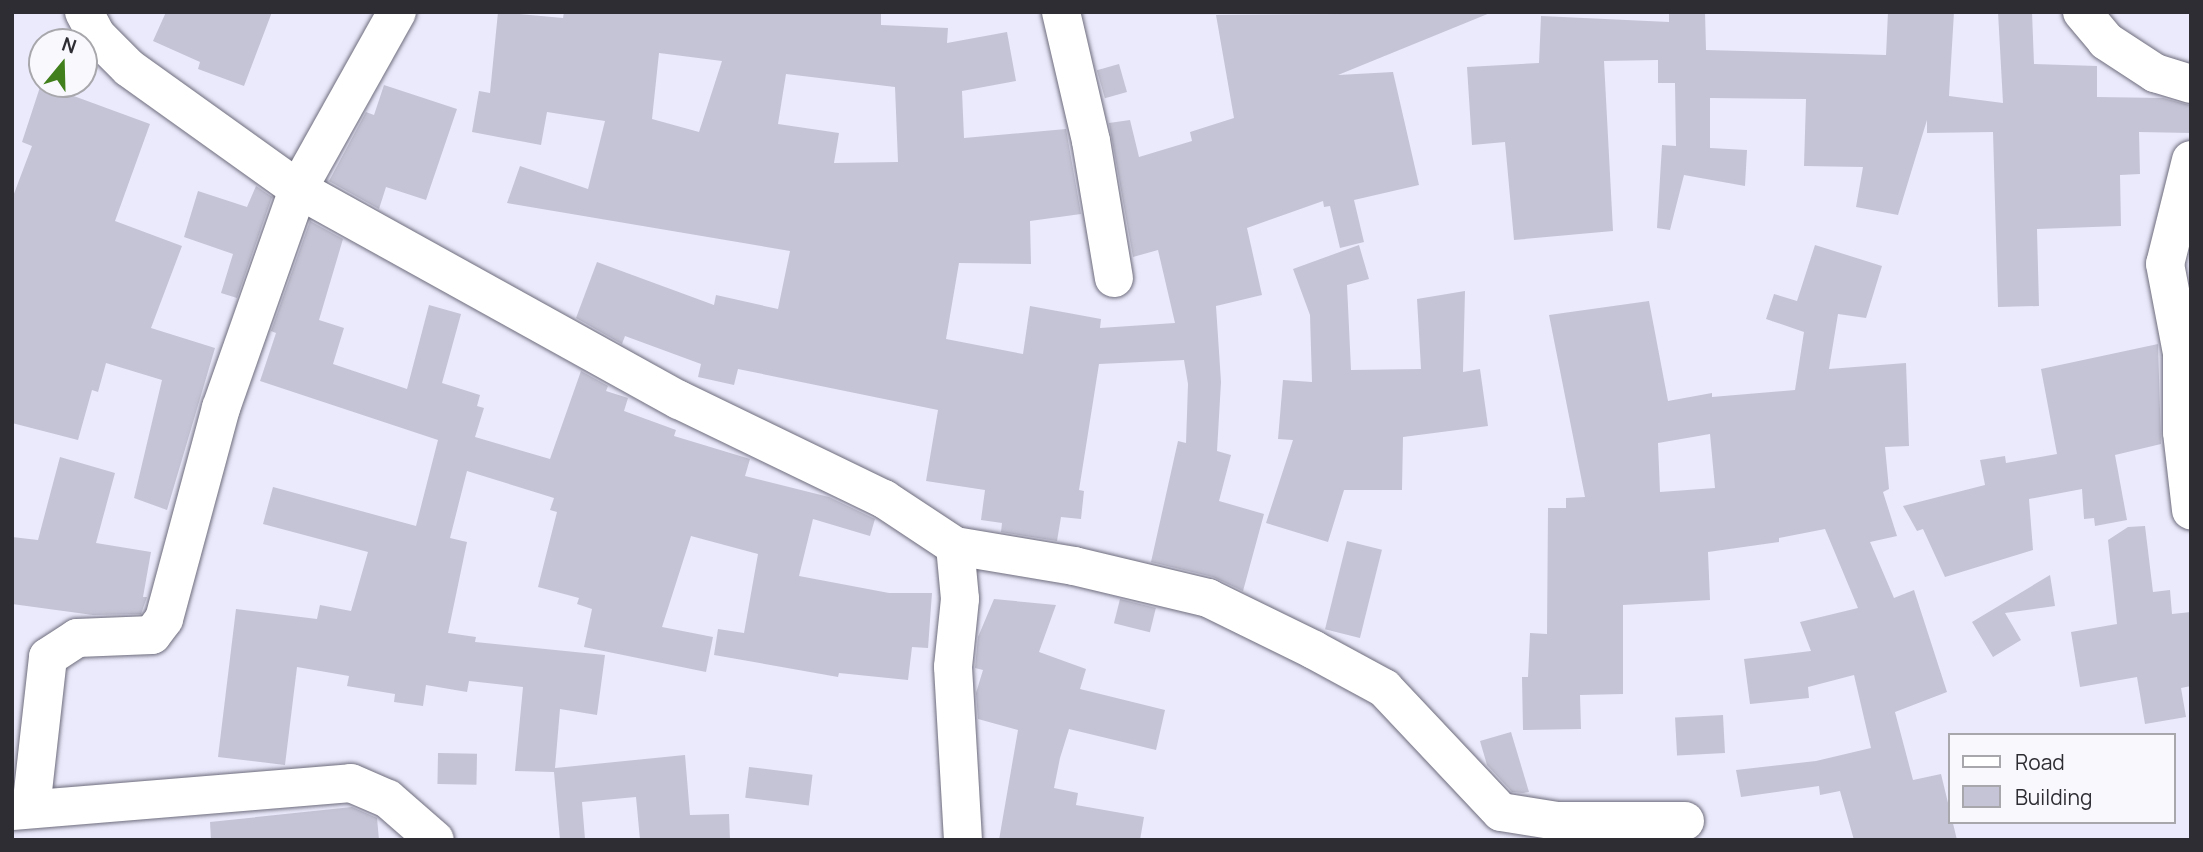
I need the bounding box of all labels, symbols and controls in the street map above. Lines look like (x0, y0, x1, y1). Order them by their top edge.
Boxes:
north arrow (28, 28, 98, 98)
text: N (58, 31, 80, 60)
legend (1948, 733, 2175, 824)
text: Road (2015, 748, 2065, 776)
text: Building (2015, 783, 2092, 811)

